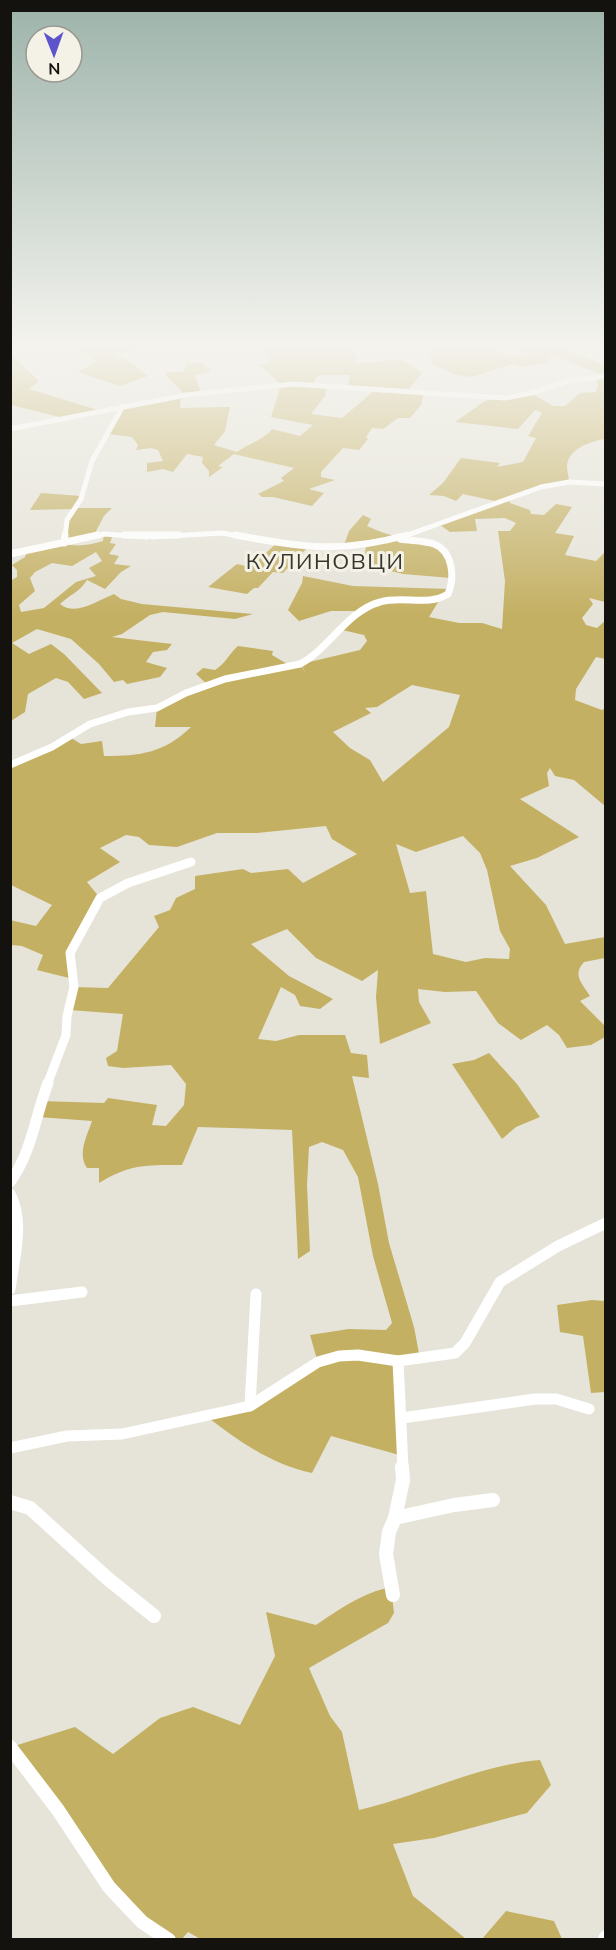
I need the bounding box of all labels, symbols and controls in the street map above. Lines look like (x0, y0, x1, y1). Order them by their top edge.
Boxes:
north arrow (24, 24, 84, 84)
text: N (48, 59, 60, 79)
district label: КУЛИНОВЦИ (246, 547, 404, 575)

